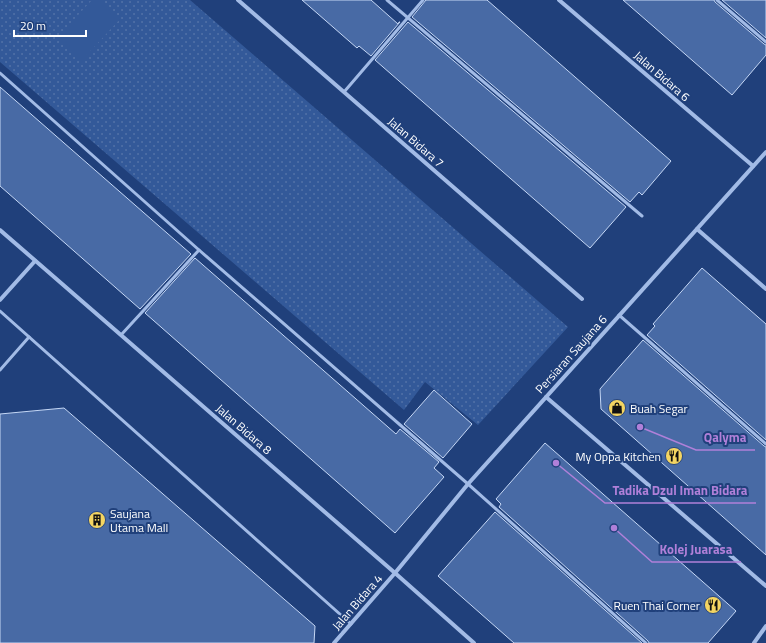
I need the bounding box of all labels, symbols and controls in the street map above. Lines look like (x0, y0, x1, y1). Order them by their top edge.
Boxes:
scale bar (14, 12, 86, 38)
text: 20 m (20, 16, 46, 35)
street label: Jalan Bidara 6 (630, 46, 695, 106)
street label: Jalan Bidara 7 (384, 112, 448, 172)
street label: Persiaran Saujana 6 (530, 310, 612, 398)
shop icon: Buah Segar (607, 398, 627, 418)
street label: Jalan Bidara 8 (212, 399, 277, 459)
place label: Buah Segar (630, 399, 688, 418)
callout: Qalyma (696, 425, 755, 450)
text: Qalyma (704, 427, 747, 447)
restaurant icon: My Oppa Kitchen (664, 446, 684, 466)
place label: My Oppa Kitchen (575, 447, 661, 466)
callout: Tadika Dzul Iman Bidara (605, 478, 756, 503)
text: Tadika Dzul Iman Bidara (613, 480, 748, 500)
place label: Saujana Utama Mall (110, 504, 168, 537)
building icon: Saujana Utama Mall (87, 510, 107, 530)
callout: Kolej Juarasa (652, 537, 741, 562)
text: Kolej Juarasa (660, 539, 733, 559)
street label: Jalan Bidara 4 (327, 569, 387, 634)
restaurant icon: Ruen Thai Corner (703, 595, 723, 615)
place label: Ruen Thai Corner (614, 596, 700, 615)

